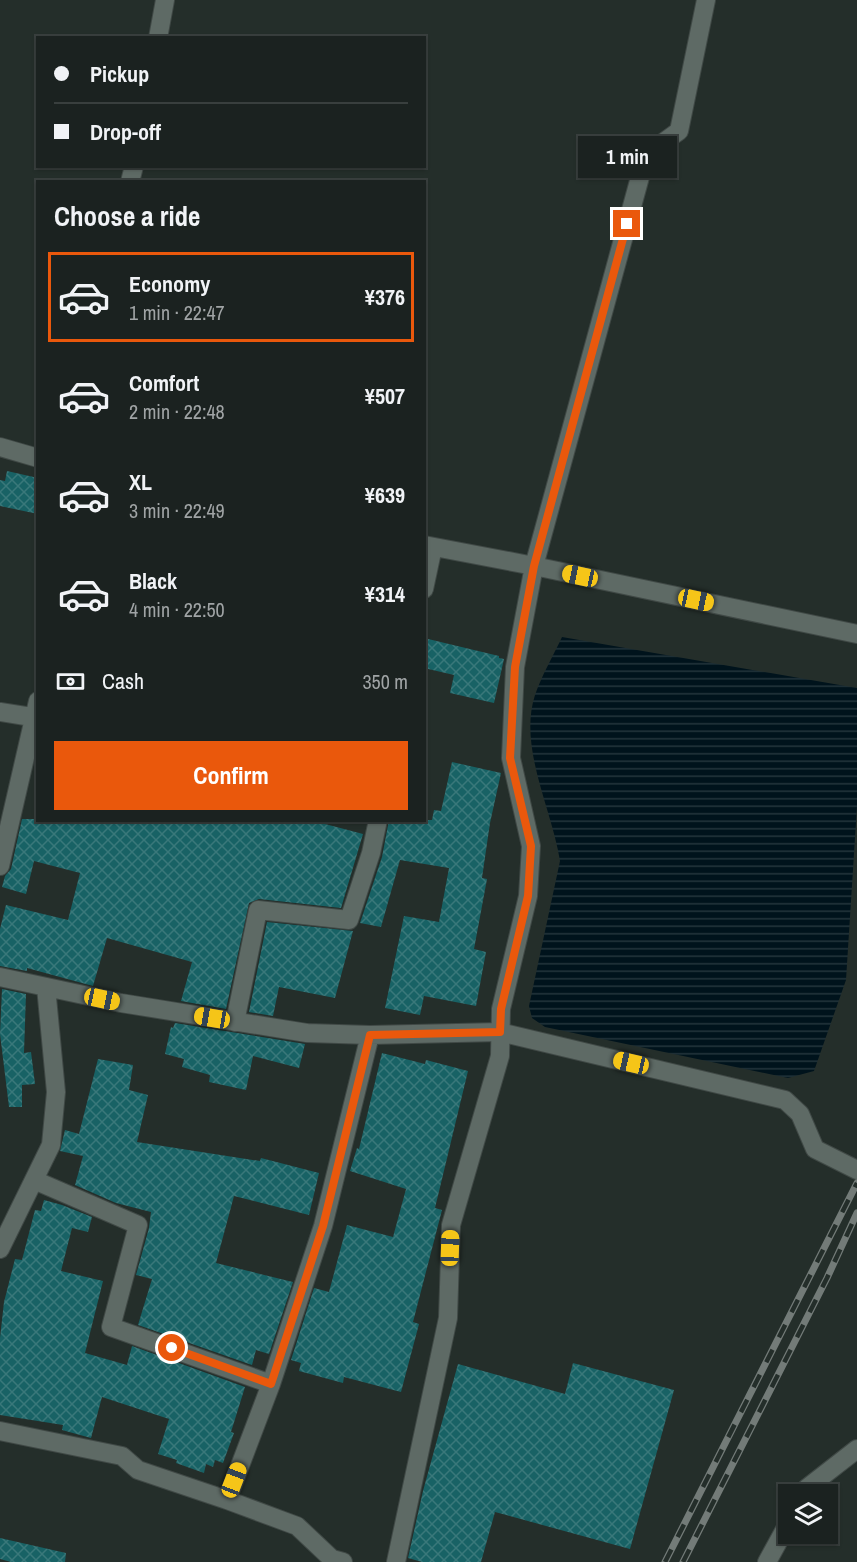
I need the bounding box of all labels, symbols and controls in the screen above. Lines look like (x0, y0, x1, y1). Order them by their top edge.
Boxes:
text: Pickup (90, 59, 149, 89)
text: Drop-off (90, 117, 161, 147)
callout: 1 min (578, 137, 676, 179)
text: 1 min (606, 143, 649, 170)
text: Choose a ride (54, 198, 200, 234)
route end (613, 210, 640, 237)
text: Economy (129, 269, 210, 299)
icon: car (57, 270, 111, 324)
text: ¥376 (365, 282, 405, 312)
text: 1 min · 22:47 (129, 299, 225, 326)
text: Comfort (129, 368, 199, 398)
icon: car (57, 369, 111, 423)
text: ¥507 (365, 381, 405, 411)
text: 2 min · 22:48 (129, 398, 225, 425)
text: XL (129, 467, 152, 497)
icon: car (57, 468, 111, 522)
text: ¥639 (365, 480, 405, 510)
text: 3 min · 22:49 (129, 497, 225, 524)
car (561, 563, 599, 589)
text: Black (129, 566, 177, 596)
icon: car (57, 567, 111, 621)
text: ¥314 (365, 579, 405, 609)
car (677, 587, 715, 613)
text: 4 min · 22:50 (129, 596, 225, 623)
icon: cash (54, 665, 87, 698)
text: Cash (102, 666, 144, 696)
text: 350 m (362, 668, 408, 695)
button: Confirm (54, 741, 408, 810)
car (83, 986, 121, 1012)
car (193, 1006, 231, 1030)
car (611, 1050, 651, 1076)
car (440, 1230, 460, 1266)
route start (158, 1334, 185, 1361)
car (219, 1460, 249, 1500)
map controls (778, 1484, 838, 1544)
button: layers (778, 1484, 838, 1544)

